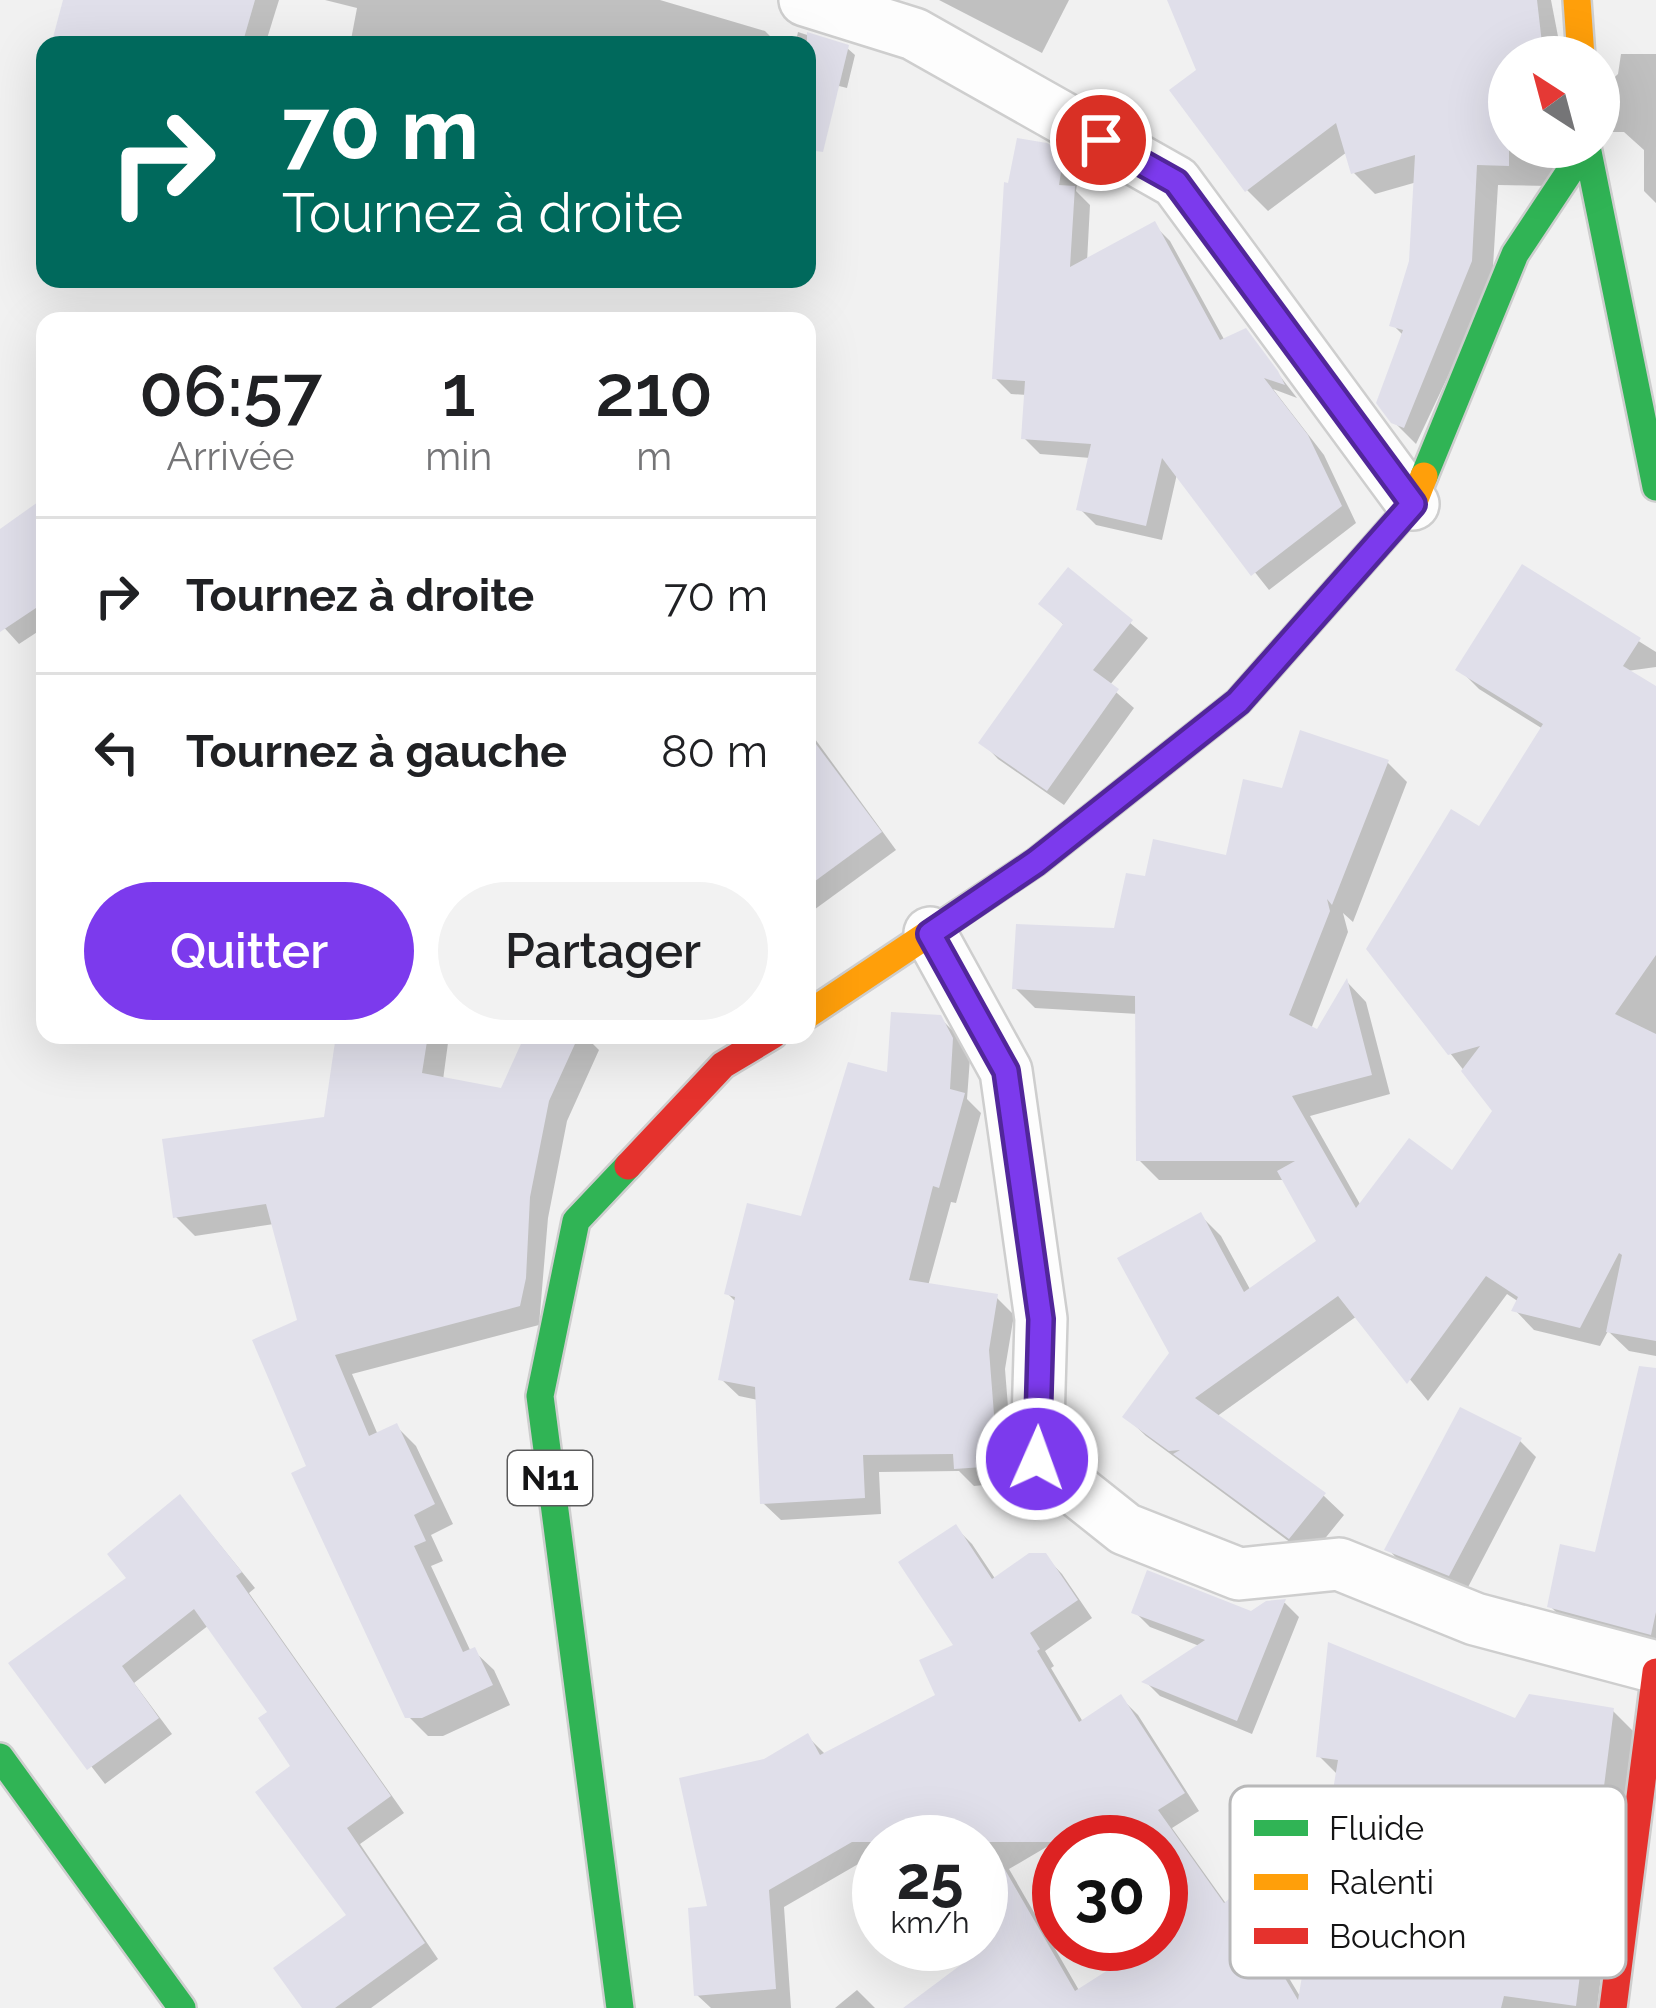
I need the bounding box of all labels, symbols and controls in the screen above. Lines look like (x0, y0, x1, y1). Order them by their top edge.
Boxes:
north arrow (1488, 36, 1620, 168)
map controls (1488, 36, 1620, 168)
text: 70 m (282, 80, 479, 179)
icon: right (84, 84, 240, 240)
pin (1050, 89, 1152, 191)
icon: arrive (1068, 107, 1134, 173)
text: Tournez à droite (282, 181, 683, 245)
text: 06:57 (139, 348, 322, 433)
text: 1 (442, 348, 476, 433)
text: 210 (595, 348, 713, 433)
text: Arrivée (167, 433, 295, 479)
text: min (425, 433, 492, 479)
text: m (636, 433, 672, 479)
icon: right (84, 563, 150, 629)
text: Tournez à droite (186, 569, 534, 622)
text: 70 m (664, 569, 768, 622)
icon: left (84, 719, 150, 785)
text: Tournez à gauche (186, 725, 567, 778)
text: 80 m (661, 725, 768, 778)
button: Quitter (84, 882, 414, 1020)
button: Partager (438, 882, 768, 1020)
position arrow (974, 1396, 1100, 1522)
road number: N11 (508, 1451, 592, 1505)
legend (1230, 1786, 1626, 1978)
text: Fluide (1329, 1809, 1424, 1848)
speed limit sign: 30 (1032, 1815, 1188, 1971)
text: 25 (896, 1843, 964, 1913)
text: Ralenti (1329, 1863, 1434, 1902)
text: km/h (890, 1905, 970, 1940)
text: Bouchon (1329, 1917, 1466, 1956)

